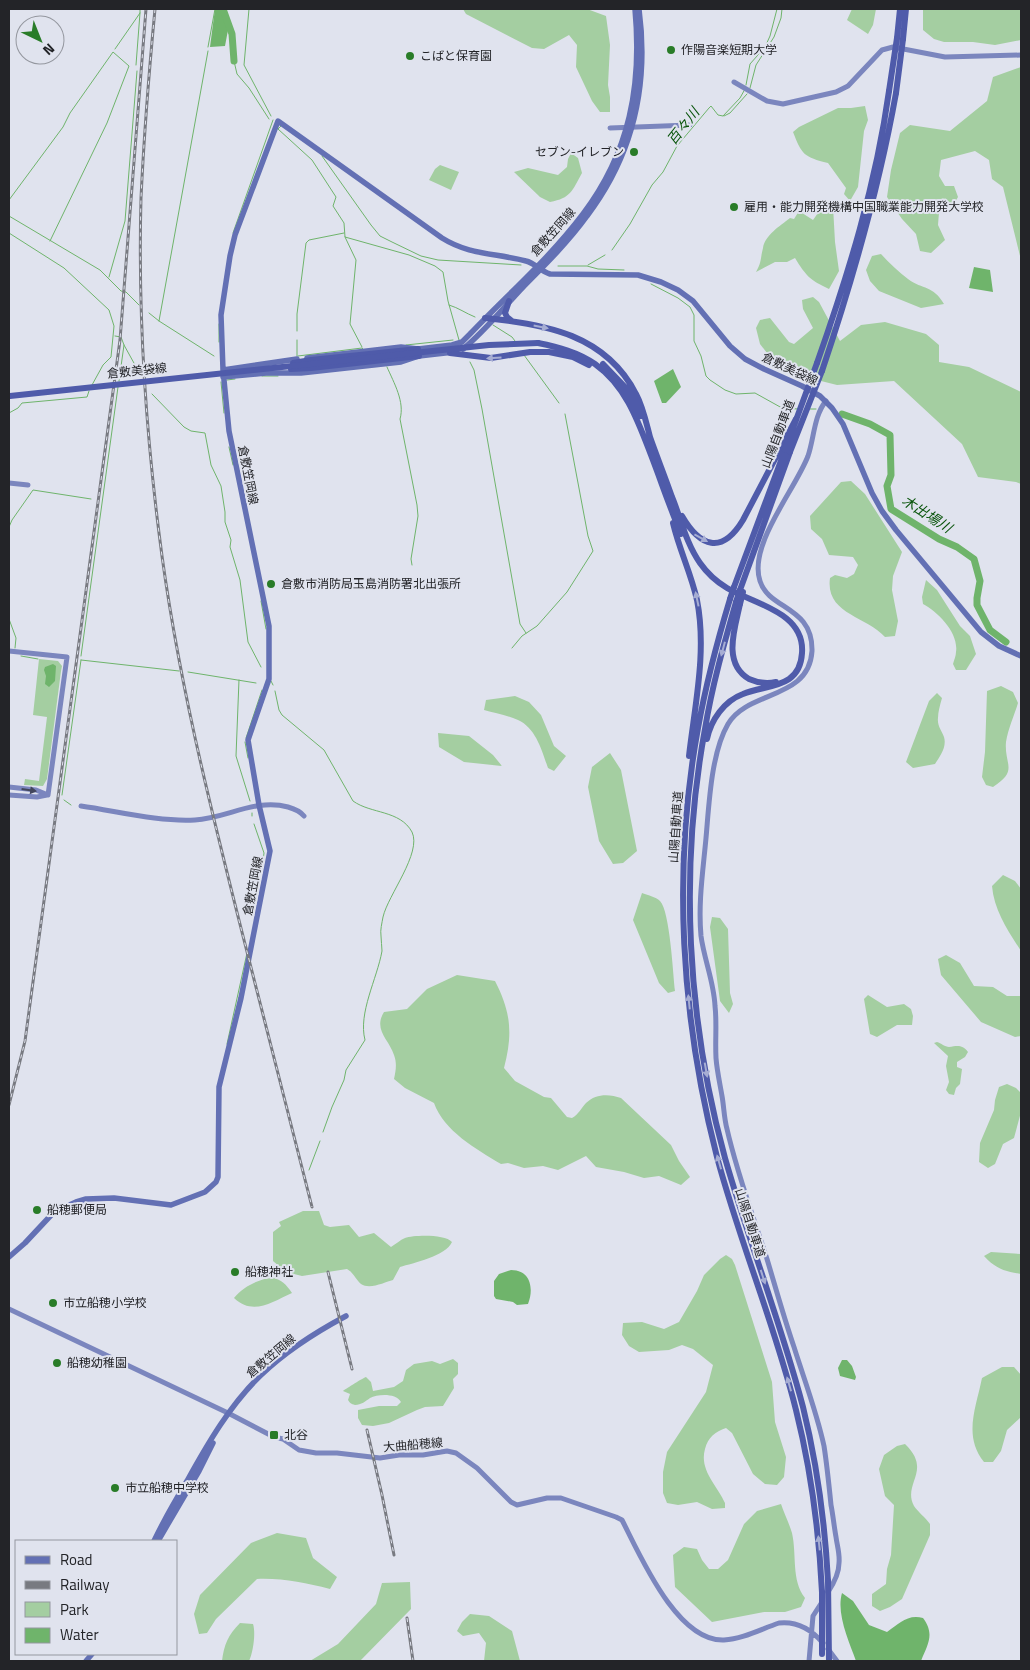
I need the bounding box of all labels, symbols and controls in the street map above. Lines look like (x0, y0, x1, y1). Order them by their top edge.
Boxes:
north arrow (15, 15, 65, 65)
text: N (38, 39, 60, 61)
place label: 作陽音楽短期大学 (681, 40, 777, 59)
marker: 作陽音楽短期大学 (665, 44, 677, 56)
place label: こばと保育園 (420, 46, 492, 65)
marker: こばと保育園 (404, 50, 416, 62)
water label: 百々川 (661, 101, 705, 149)
place label: セブン-イレブン (535, 142, 624, 161)
marker: セブン-イレブン (628, 146, 640, 158)
place label: 雇用・能力開発機構中国職業能力開発大学校 (744, 197, 984, 216)
marker: 雇用・能力開発機構中国職業能力開発大学校 (728, 201, 740, 213)
street label: 倉敷笠岡線 (525, 203, 580, 260)
one-way arrow (533, 323, 549, 331)
street label: 倉敷美袋線 (759, 347, 821, 390)
one-way arrow (485, 354, 501, 362)
street label: 倉敷美袋線 (106, 358, 168, 383)
street label: 山陽自動車道 (756, 397, 799, 471)
street label: 倉敷笠岡線 (233, 444, 264, 506)
water label: 木出場川 (898, 490, 958, 539)
one-way arrow (694, 534, 708, 542)
place label: 倉敷市消防局玉島消防署北出張所 (281, 574, 461, 593)
marker: 倉敷市消防局玉島消防署北出張所 (265, 578, 277, 590)
one-way arrow (692, 591, 700, 607)
one-way arrow (719, 642, 727, 657)
one-way arrow (21, 786, 37, 794)
street label: 山陽自動車道 (664, 790, 687, 864)
street label: 倉敷笠岡線 (237, 855, 268, 917)
one-way arrow (685, 994, 693, 1010)
one-way arrow (703, 1063, 711, 1079)
one-way arrow (714, 1154, 722, 1169)
street label: 山陽自動車道 (730, 1186, 771, 1260)
place label: 船穂郵便局 (47, 1200, 107, 1219)
marker: 船穂郵便局 (31, 1204, 43, 1216)
place label: 船穂神社 (245, 1262, 293, 1281)
marker: 船穂神社 (229, 1266, 241, 1278)
one-way arrow (760, 1270, 768, 1285)
place label: 市立船穂小学校 (63, 1293, 147, 1312)
marker: 市立船穂小学校 (47, 1297, 59, 1309)
street label: 倉敷笠岡線 (242, 1329, 300, 1382)
place label: 船穂幼稚園 (67, 1353, 127, 1372)
marker: 船穂幼稚園 (51, 1357, 63, 1369)
one-way arrow (784, 1376, 792, 1391)
place label: 北谷 (284, 1425, 308, 1444)
marker: 北谷 (268, 1429, 280, 1441)
street label: 大曲船穂線 (382, 1432, 444, 1457)
place label: 市立船穂中学校 (125, 1478, 209, 1497)
marker: 市立船穂中学校 (109, 1482, 121, 1494)
one-way arrow (815, 1535, 823, 1551)
legend (15, 1540, 178, 1655)
text: Road (60, 1548, 92, 1571)
text: Railway (60, 1573, 110, 1596)
text: Park (60, 1598, 89, 1621)
text: Water (60, 1623, 99, 1646)

